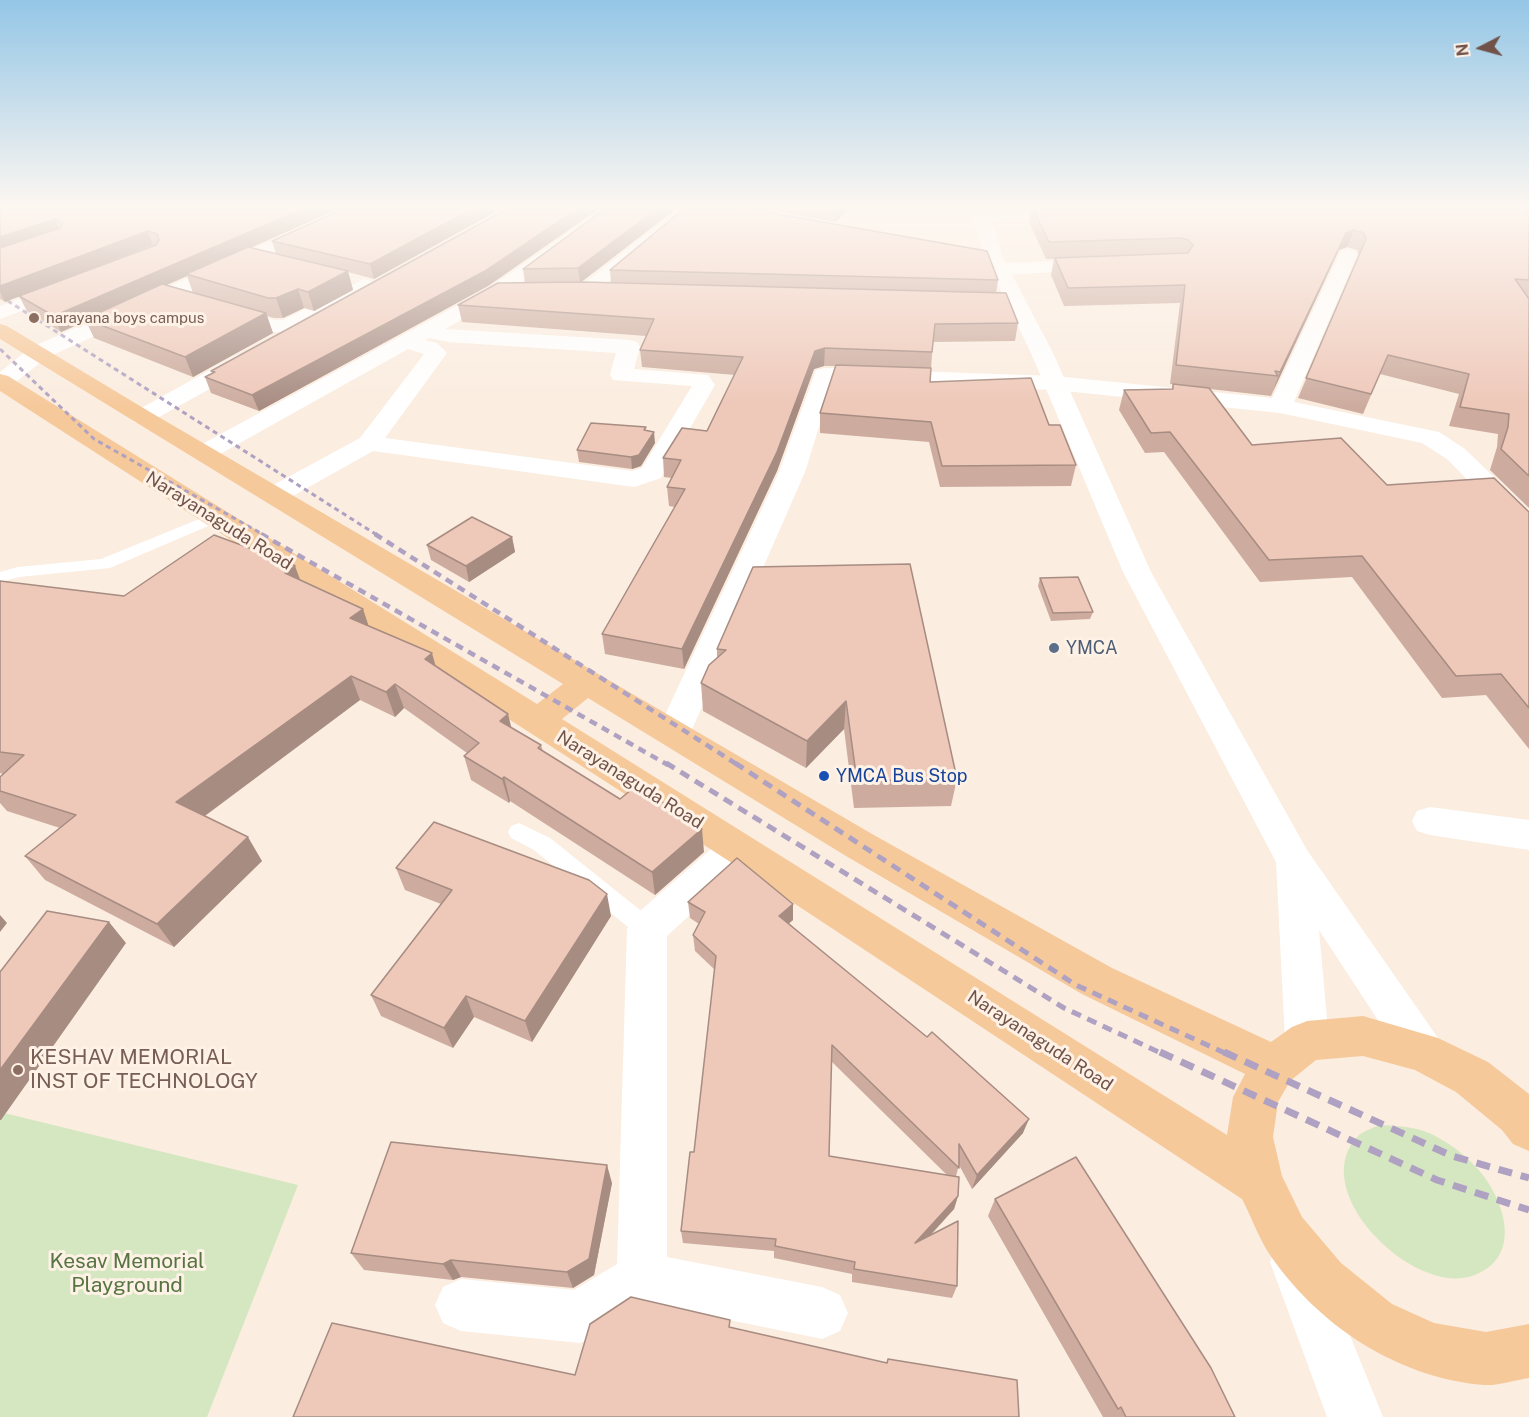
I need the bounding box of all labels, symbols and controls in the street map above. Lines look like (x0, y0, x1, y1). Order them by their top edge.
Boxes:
north arrow (1451, 18, 1511, 78)
text: N (1453, 43, 1473, 57)
place label: narayana boys campus (46, 309, 204, 327)
marker: narayana boys campus (27, 311, 41, 325)
street label: Narayanaguda Road (142, 467, 296, 575)
place label: YMCA (1066, 637, 1118, 659)
marker: YMCA (1047, 641, 1061, 655)
street label: Narayanaguda Road (553, 726, 707, 834)
place label: YMCA Bus Stop (836, 765, 968, 787)
marker: YMCA Bus Stop (817, 769, 831, 783)
street label: Narayanaguda Road (963, 986, 1117, 1096)
place label: KESHAV MEMORIAL INST OF TECHNOLOGY (30, 1045, 258, 1095)
marker: KESHAV MEMORIAL INST OF TECHNOLOGY (11, 1063, 25, 1077)
park label: Kesav Memorial Playground (50, 1249, 204, 1299)

